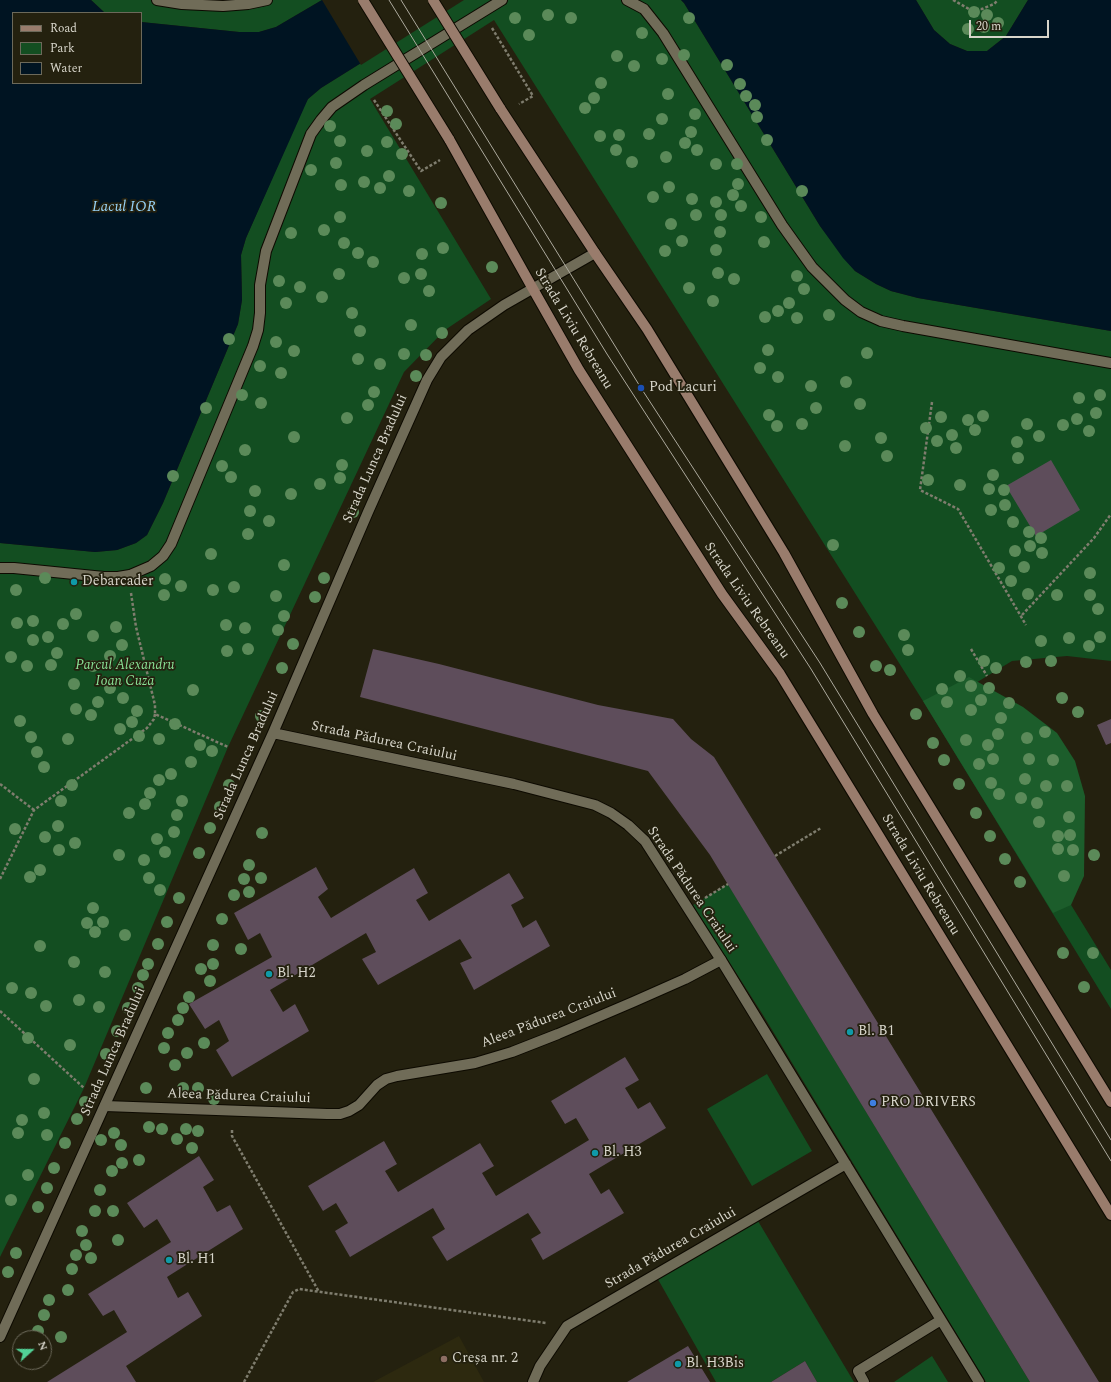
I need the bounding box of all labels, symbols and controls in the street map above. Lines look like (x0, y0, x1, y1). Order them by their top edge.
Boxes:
legend (12, 12, 142, 84)
scale bar (971, 12, 1051, 38)
text: 20 m (976, 17, 1001, 36)
text: Road (50, 19, 77, 38)
text: Park (50, 39, 75, 58)
text: Water (50, 59, 82, 78)
water label: Lacul IOR (92, 199, 156, 217)
street label: Strada Liviu Rebreanu (530, 265, 616, 393)
place label: Pod Lacuri (649, 380, 717, 396)
marker: Pod Lacuri (636, 383, 646, 393)
street label: Strada Lunca Bradului (340, 392, 412, 526)
street label: Strada Liviu Rebreanu (699, 540, 793, 662)
place label: Debarcader (82, 574, 154, 590)
marker: Debarcader (69, 577, 79, 587)
park label: Parcul Alexandru Ioan Cuza (75, 658, 175, 690)
street label: Strada Lunca Bradului (211, 689, 283, 823)
street label: Strada Pădurea Craiului (310, 718, 458, 766)
street label: Strada Liviu Rebreanu (877, 811, 963, 939)
street label: Strada Pădurea Craiului (642, 824, 740, 956)
place label: Bl. H2 (277, 966, 316, 982)
marker: Bl. H2 (264, 969, 274, 979)
street label: Strada Lunca Bradului (78, 985, 150, 1119)
street label: Aleea Pădurea Craiului (479, 985, 619, 1053)
place label: Bl. B1 (858, 1024, 894, 1040)
marker: Bl. B1 (845, 1027, 855, 1037)
street label: Aleea Pădurea Craiului (167, 1086, 311, 1108)
place label: PRO DRIVERS (881, 1095, 976, 1111)
marker: PRO DRIVERS (868, 1098, 878, 1108)
place label: Bl. H3 (603, 1145, 642, 1161)
marker: Bl. H3 (590, 1148, 600, 1158)
street label: Strada Pădurea Craiului (602, 1205, 740, 1293)
place label: Bl. H1 (177, 1252, 216, 1268)
marker: Bl. H1 (164, 1255, 174, 1265)
north arrow (12, 1330, 52, 1370)
text: N (33, 1339, 52, 1353)
place label: Creșa nr. 2 (452, 1351, 518, 1367)
marker: Creșa nr. 2 (439, 1354, 449, 1364)
place label: Bl. H3Bis (686, 1356, 744, 1372)
marker: Bl. H3Bis (673, 1359, 683, 1369)

